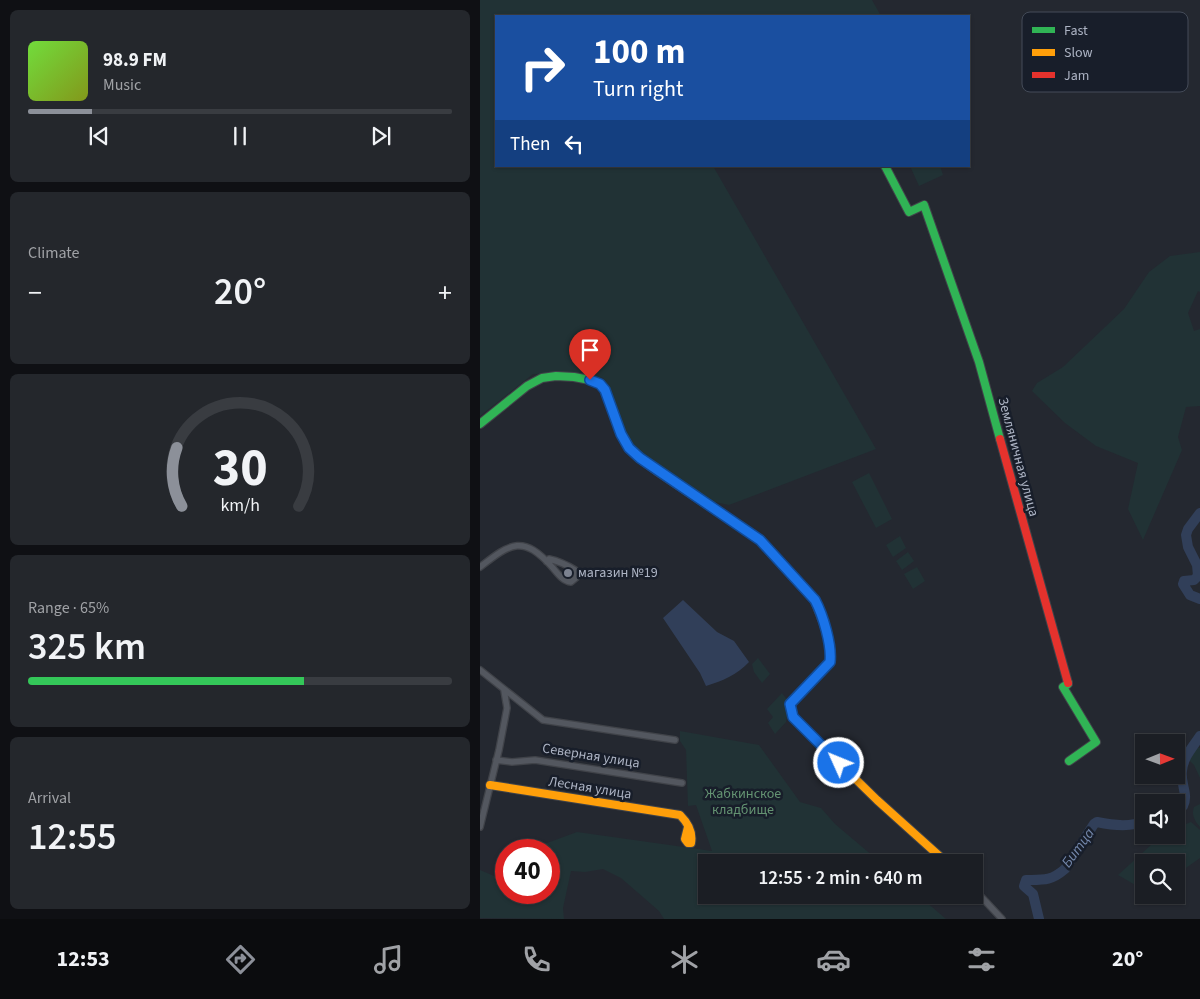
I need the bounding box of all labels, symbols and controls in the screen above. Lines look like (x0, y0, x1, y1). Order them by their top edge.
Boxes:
legend (1022, 12, 1188, 92)
text: Fast (1064, 21, 1088, 41)
text: 100 m (593, 27, 685, 77)
icon: right (510, 35, 575, 100)
text: Slow (1064, 43, 1093, 63)
text: 98.9 FM (103, 47, 167, 74)
text: Jam (1064, 66, 1089, 86)
text: Turn right (593, 73, 683, 105)
text: Music (103, 74, 141, 96)
icon: previous (85, 122, 113, 150)
icon: pause (226, 122, 254, 150)
icon: next (367, 122, 395, 150)
icon: left (560, 130, 588, 158)
text: Then (510, 131, 550, 158)
text: Climate (28, 242, 79, 264)
text: 20° (214, 265, 266, 319)
text: − (28, 273, 42, 313)
text: + (438, 273, 452, 313)
pin (569, 329, 611, 380)
icon: arrive (576, 336, 604, 364)
street label: Земляничная улица (992, 395, 1044, 519)
text: 30 (213, 432, 267, 506)
text: km/h (220, 493, 260, 518)
place label: магазин №19 (578, 563, 658, 583)
marker: магазин №19 (562, 567, 574, 579)
text: Range · 65% (28, 597, 109, 619)
text: 325 km (28, 620, 146, 674)
north arrow (1135, 734, 1185, 784)
map controls (1135, 734, 1185, 904)
position arrow (812, 736, 864, 788)
street label: Северная улица (541, 738, 641, 774)
street label: Лесная улица (547, 772, 633, 804)
park label: Жабкинское кладбище (705, 784, 781, 820)
text: Arrival (28, 787, 71, 809)
button: sound (1135, 794, 1185, 844)
text: 12:55 (28, 810, 116, 864)
water label: Битца (1056, 824, 1100, 872)
speed limit sign: 40 (495, 839, 560, 904)
button: search (1135, 854, 1185, 904)
text: 12:55 · 2 min · 640 m (758, 865, 923, 892)
icon: directions (223, 942, 258, 977)
icon: music (371, 942, 406, 977)
icon: phone (519, 942, 554, 977)
icon: climate (667, 942, 702, 977)
icon: car (816, 942, 851, 977)
icon: filters (964, 942, 999, 977)
text: 12:53 (57, 943, 110, 975)
text: 20° (1112, 943, 1143, 975)

